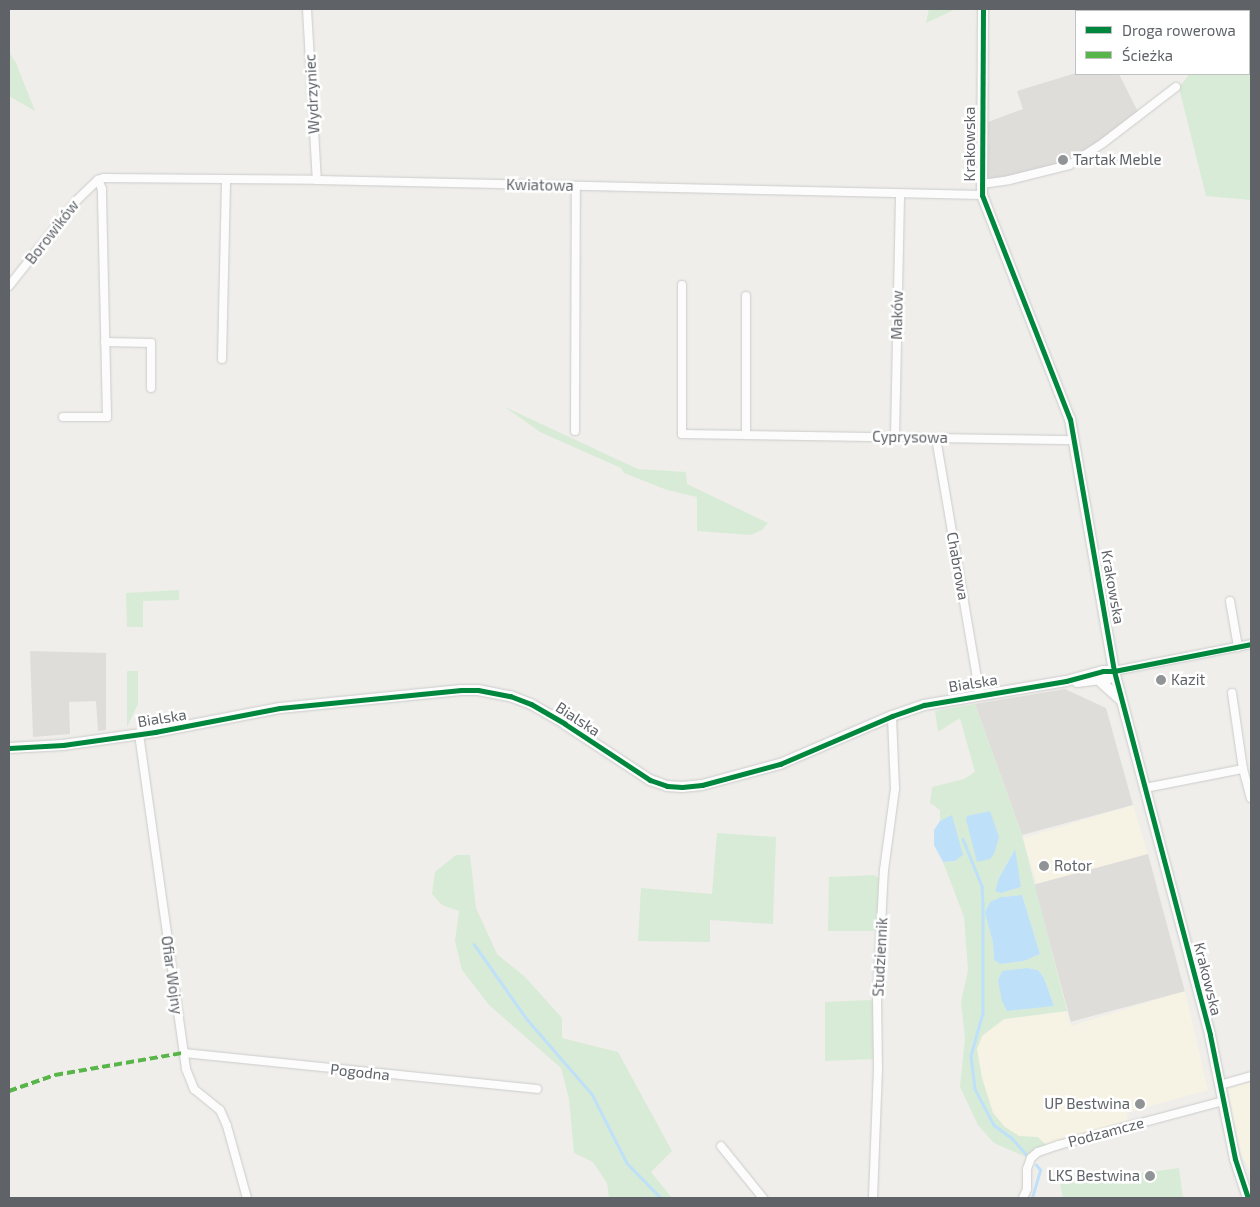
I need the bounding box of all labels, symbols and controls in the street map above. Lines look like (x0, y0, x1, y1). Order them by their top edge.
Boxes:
legend (1075, 10, 1250, 75)
text: Droga rowerowa (1122, 21, 1236, 39)
text: Ścieżka (1122, 46, 1173, 64)
street label: Wydrzyniec (301, 54, 323, 134)
street label: Krakowska (961, 107, 979, 181)
place label: Tartak Meble (1073, 151, 1162, 169)
marker: Tartak Meble (1057, 154, 1069, 166)
street label: Kwiatowa (506, 175, 574, 195)
street label: Borowików (21, 196, 83, 268)
street label: Maków (888, 290, 906, 340)
street label: Cyprysowa (872, 427, 948, 447)
street label: Chabrowa (943, 531, 973, 601)
street label: Krakowska (1098, 549, 1128, 625)
street label: Bialska (947, 670, 999, 696)
place label: Kazit (1171, 671, 1205, 689)
marker: Kazit (1155, 674, 1167, 686)
street label: Bialska (552, 698, 604, 740)
street label: Bialska (136, 705, 188, 731)
place label: Rotor (1054, 857, 1092, 875)
marker: Rotor (1038, 860, 1050, 872)
street label: Studziennik (869, 917, 891, 997)
street label: Ofiar Wojny (158, 934, 186, 1016)
street label: Krakowska (1190, 941, 1226, 1017)
street label: Pogodna (329, 1060, 391, 1084)
place label: UP Bestwina (1044, 1095, 1130, 1113)
marker: UP Bestwina (1134, 1098, 1146, 1110)
street label: Podzamcze (1066, 1113, 1146, 1151)
place label: LKS Bestwina (1048, 1167, 1140, 1185)
marker: LKS Bestwina (1144, 1170, 1156, 1182)

